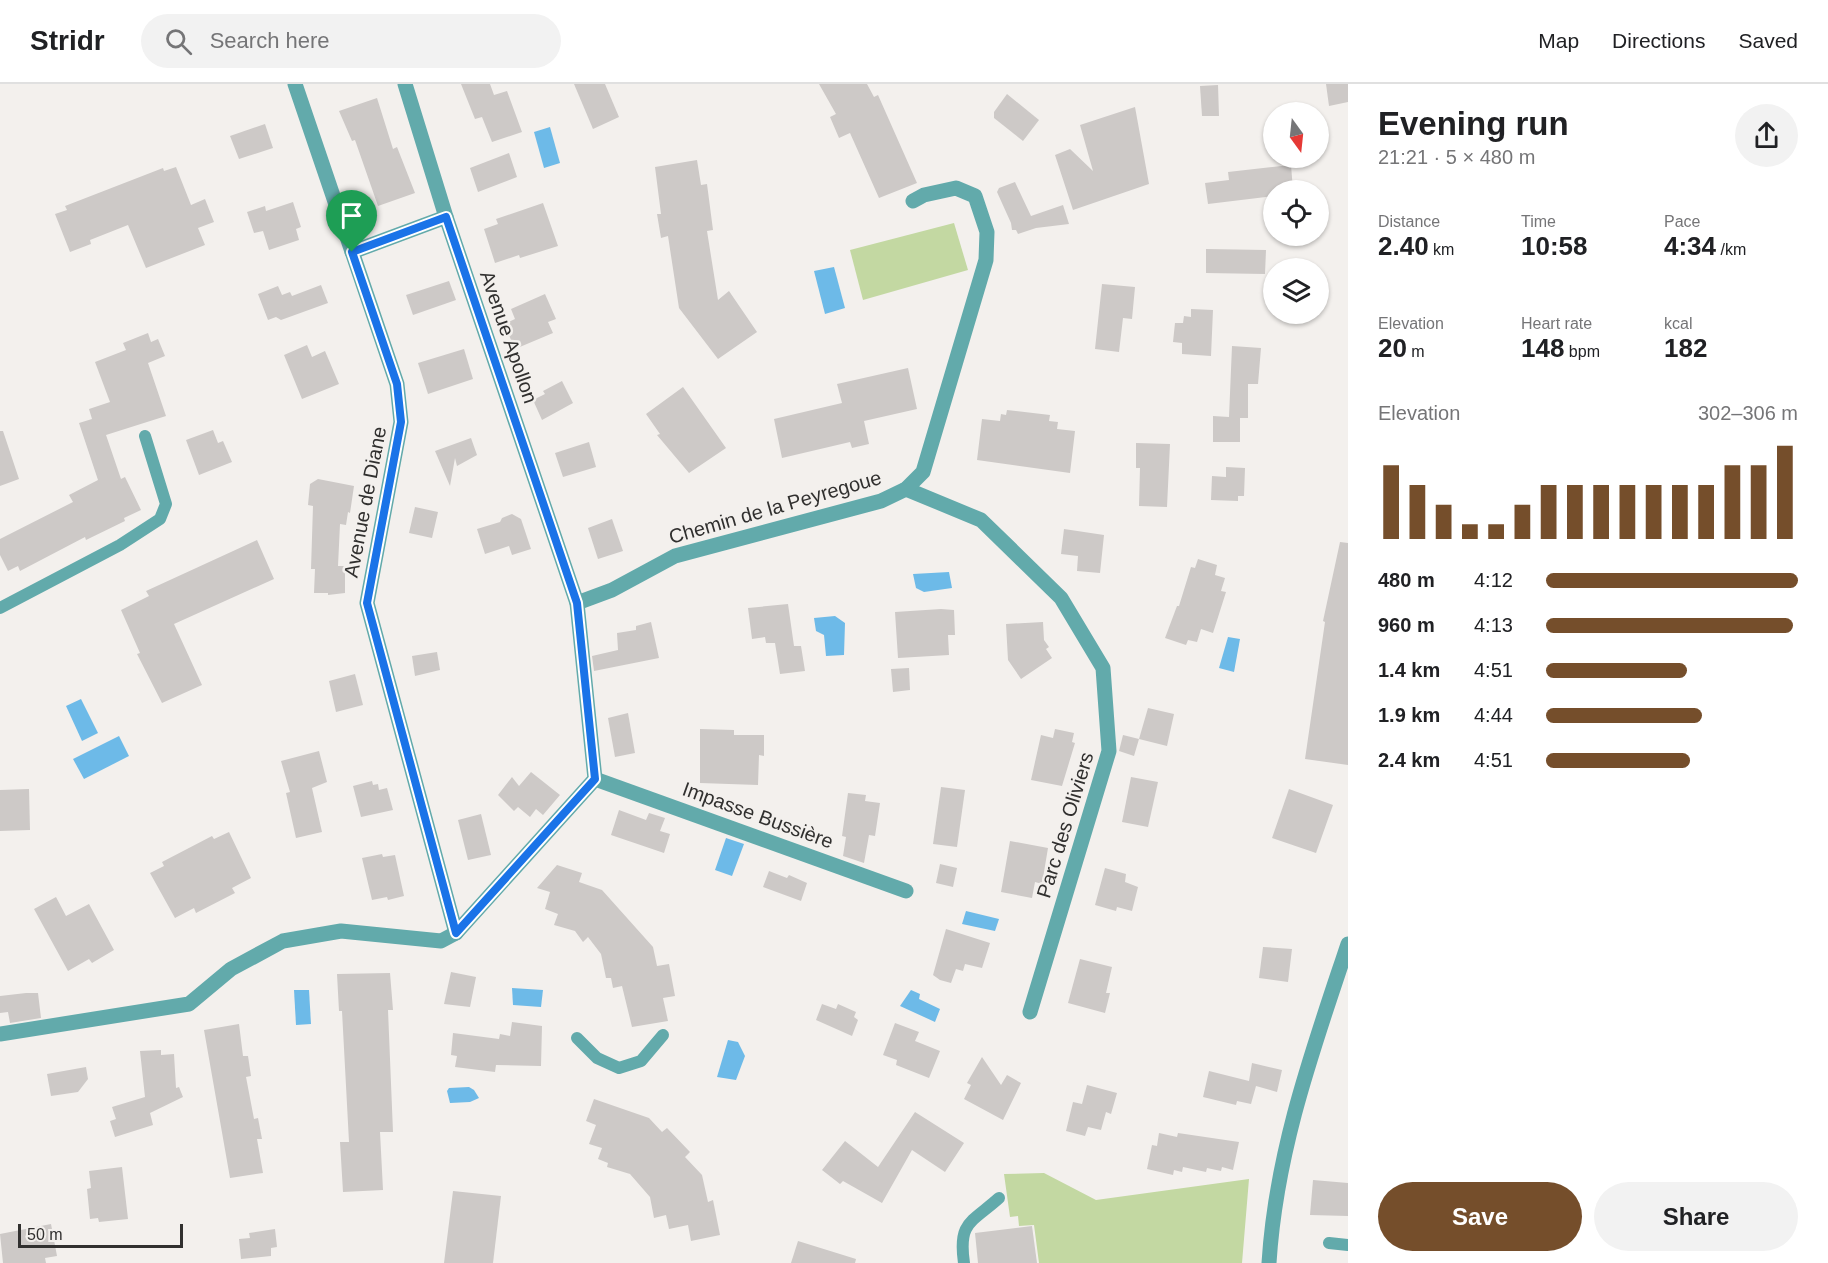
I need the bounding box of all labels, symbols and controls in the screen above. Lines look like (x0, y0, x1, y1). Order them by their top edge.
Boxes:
search box (141, 14, 561, 68)
text: Stridr (30, 25, 105, 56)
icon: search (162, 25, 195, 58)
text: Search here (210, 28, 330, 53)
text: Map (1538, 29, 1579, 52)
text: Directions (1612, 29, 1705, 52)
text: Saved (1738, 29, 1798, 52)
north arrow (1263, 102, 1329, 168)
map controls (1263, 102, 1329, 324)
button: share (1735, 104, 1798, 167)
text: Evening run (1378, 105, 1569, 142)
text: 21:21 · 5 × 480 m (1378, 146, 1535, 168)
button: locate (1263, 180, 1329, 246)
pin (326, 190, 377, 252)
icon: arrive (335, 199, 368, 232)
text: Distance (1378, 213, 1440, 230)
text: Time (1521, 213, 1556, 230)
text: Pace (1664, 213, 1700, 230)
text: 2.40 (1378, 231, 1429, 261)
text: 10:58 (1521, 231, 1588, 261)
text: 4:34 (1664, 231, 1716, 261)
text: km (1429, 241, 1454, 258)
text: /km (1716, 241, 1746, 258)
button: layers (1263, 258, 1329, 324)
street label: Avenue Apollon (476, 268, 542, 406)
text: Elevation (1378, 315, 1444, 332)
text: Heart rate (1521, 315, 1592, 332)
text: kcal (1664, 315, 1692, 332)
text: 20 (1378, 333, 1407, 363)
text: 148 (1521, 333, 1564, 363)
text: 182 (1664, 333, 1707, 363)
text: m (1407, 343, 1425, 360)
text: bpm (1564, 343, 1600, 360)
text: Elevation (1378, 402, 1460, 424)
text: 302–306 m (1698, 402, 1798, 424)
street label: Avenue de Diane (340, 425, 390, 579)
street label: Chemin de la Peyregoue (666, 466, 884, 548)
text: 480 m (1378, 569, 1435, 591)
text: 4:12 (1474, 569, 1513, 591)
text: 960 m (1378, 614, 1435, 636)
text: 4:13 (1474, 614, 1513, 636)
text: 1.4 km (1378, 659, 1440, 681)
text: 4:51 (1474, 659, 1513, 681)
text: 1.9 km (1378, 704, 1440, 726)
text: 4:44 (1474, 704, 1513, 726)
text: 2.4 km (1378, 749, 1440, 771)
text: 4:51 (1474, 749, 1513, 771)
street label: Parc des Oliviers (1032, 750, 1098, 900)
street label: Impasse Bussière (680, 777, 836, 853)
button: Save (1378, 1182, 1582, 1251)
button: Share (1594, 1182, 1798, 1251)
scale bar (18, 1221, 183, 1248)
text: 50 m (27, 1226, 63, 1243)

